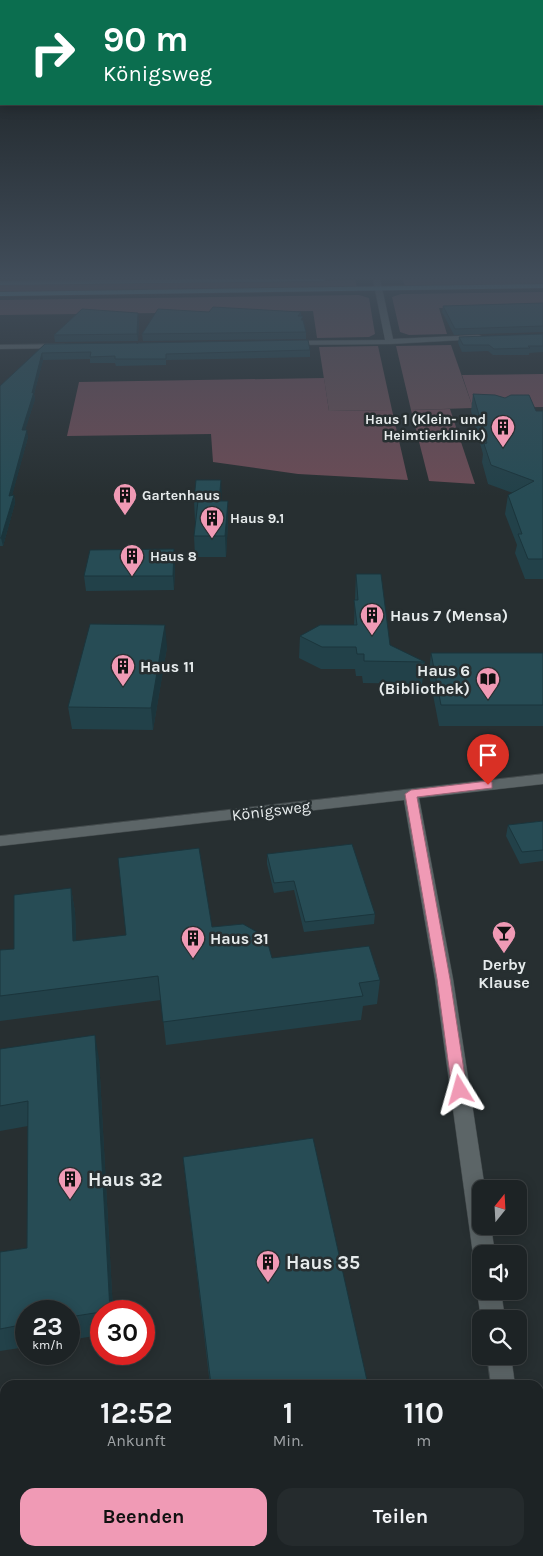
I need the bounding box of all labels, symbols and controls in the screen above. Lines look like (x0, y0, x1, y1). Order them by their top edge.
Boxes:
text: 90 m (103, 19, 189, 60)
icon: right (20, 20, 85, 85)
text: Königsweg (103, 61, 212, 87)
place label: Haus 1 (Klein- und Heimtierklinik) (365, 411, 486, 444)
building icon: Haus 1 (Klein- und Heimtierklinik) (490, 414, 516, 448)
building icon: Gartenhaus (112, 482, 138, 516)
place label: Gartenhaus (142, 487, 220, 504)
building icon: Haus 9.1 (199, 505, 225, 539)
place label: Haus 9.1 (230, 510, 284, 527)
building icon: Haus 8 (119, 543, 145, 577)
place label: Haus 8 (150, 548, 197, 565)
building icon: Haus 7 (Mensa) (359, 602, 385, 636)
place label: Haus 7 (Mensa) (390, 606, 508, 625)
building icon: Haus 11 (110, 653, 136, 687)
place label: Haus 11 (140, 657, 195, 676)
place label: Haus 6 (Bibliothek) (378, 661, 470, 698)
library icon: Haus 6 (Bibliothek) (475, 666, 501, 700)
pin (467, 734, 509, 785)
icon: arrive (474, 741, 502, 769)
street label: Königsweg (231, 796, 312, 825)
bar icon: Derby Klause (491, 920, 517, 954)
building icon: Haus 31 (180, 925, 206, 959)
place label: Haus 31 (210, 929, 269, 948)
place label: Derby Klause (478, 955, 530, 992)
position arrow (433, 1063, 485, 1115)
building icon: Haus 32 (57, 1166, 83, 1200)
place label: Haus 32 (88, 1169, 163, 1191)
north arrow (472, 1180, 528, 1235)
map controls (472, 1180, 527, 1365)
button: sound (472, 1245, 527, 1300)
building icon: Haus 35 (255, 1249, 281, 1283)
place label: Haus 35 (286, 1252, 360, 1274)
speed limit sign: 30 (90, 1300, 155, 1365)
button: search (472, 1310, 527, 1365)
text: 23 (32, 1312, 63, 1341)
text: km/h (32, 1338, 63, 1352)
text: 12:52 (100, 1395, 173, 1431)
text: 1 (283, 1395, 293, 1431)
text: 110 (404, 1395, 444, 1431)
text: Ankunft (107, 1431, 166, 1450)
text: Min. (273, 1431, 303, 1450)
text: m (416, 1431, 431, 1450)
button: Beenden (20, 1488, 267, 1546)
button: Teilen (277, 1488, 524, 1546)

